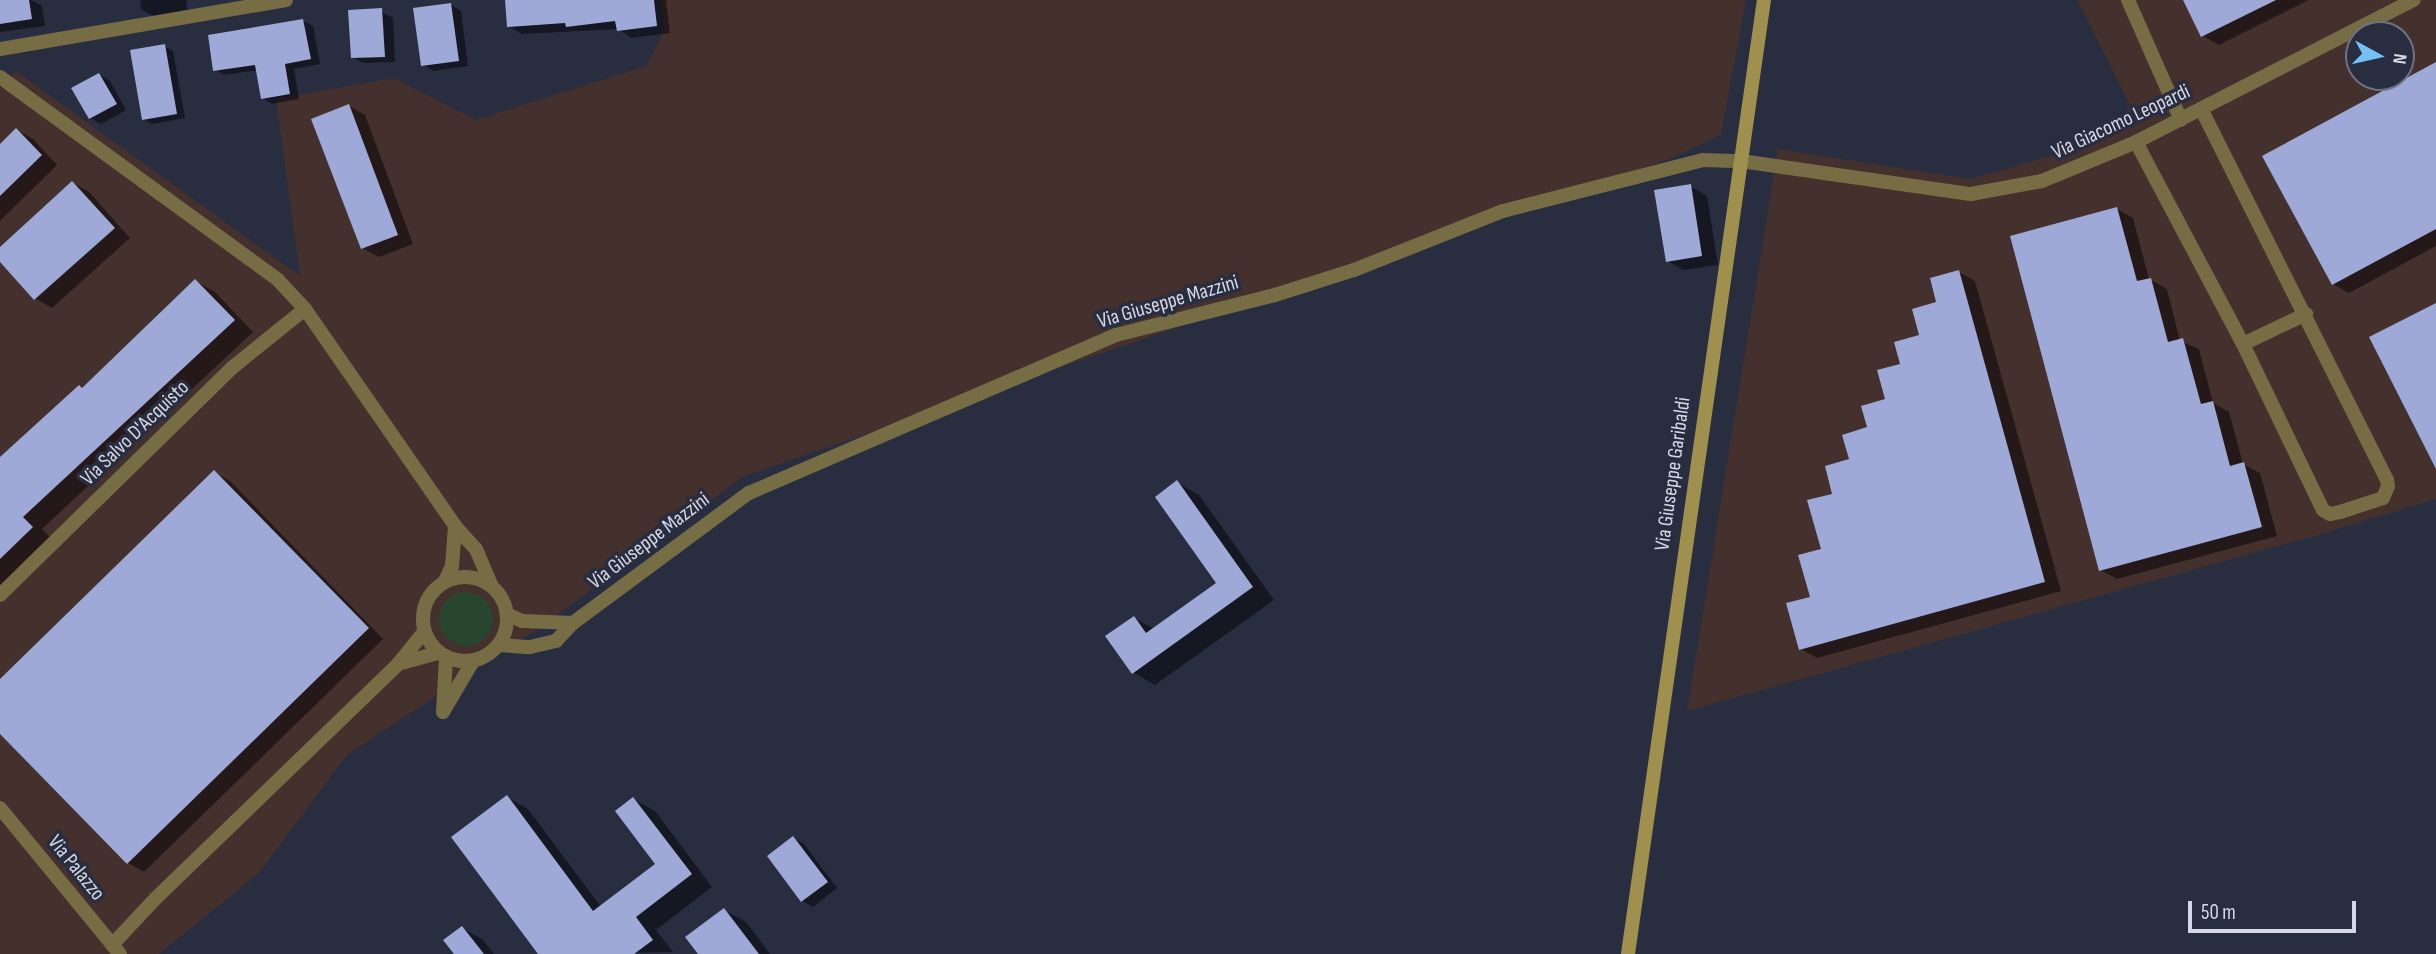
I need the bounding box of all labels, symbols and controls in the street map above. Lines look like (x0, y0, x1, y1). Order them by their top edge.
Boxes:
north arrow (2345, 21, 2415, 91)
text: N (2387, 52, 2411, 65)
street label: Via Giacomo Leopardi (2048, 79, 2194, 165)
street label: Via Giuseppe Mazzini (1095, 270, 1241, 334)
street label: Via Salvo D'Acquisto (76, 375, 194, 491)
street label: Via Giuseppe Garibaldi (1650, 396, 1696, 552)
street label: Via Giuseppe Mazzini (583, 487, 715, 595)
street label: Via Palazzo (42, 830, 110, 906)
scale bar (2191, 888, 2359, 932)
text: 50 m (2201, 900, 2236, 925)

